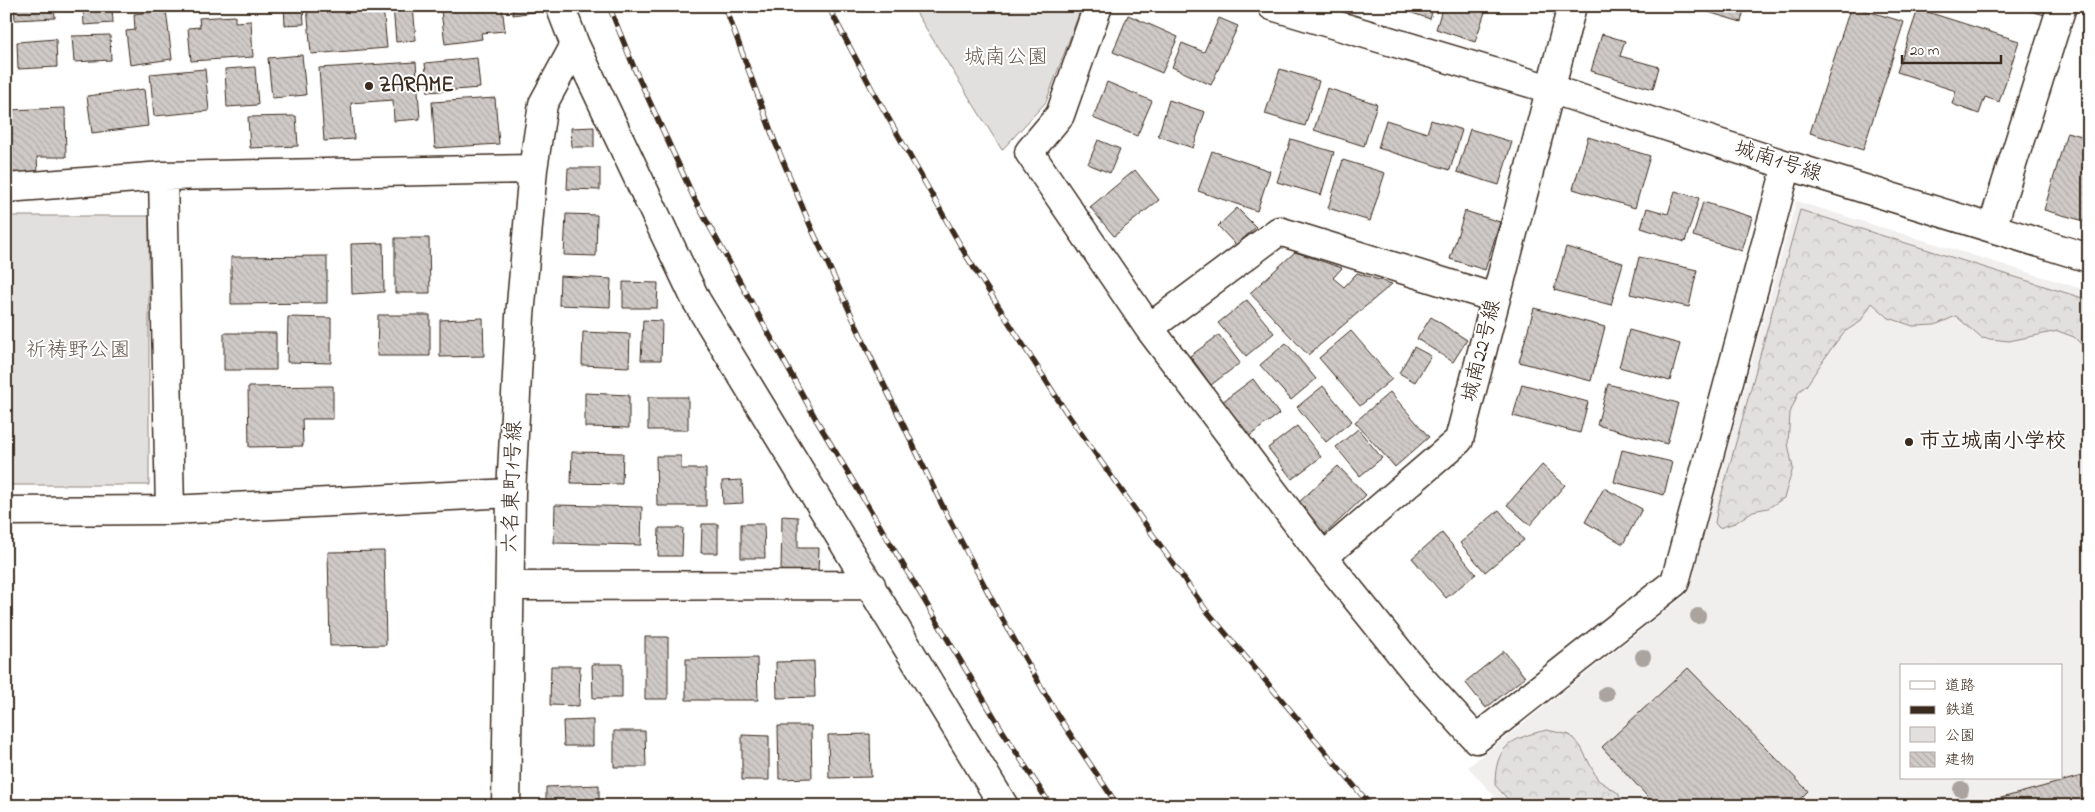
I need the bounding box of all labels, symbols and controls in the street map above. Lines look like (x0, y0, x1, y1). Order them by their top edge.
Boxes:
scale bar (1902, 32, 2001, 64)
text: 20 m (1910, 40, 1940, 62)
park label: 城南公園 (964, 43, 1048, 73)
place label: ZARAME (379, 71, 454, 101)
marker: ZARAME (363, 80, 375, 92)
street label: 城南1号線 (1730, 134, 1826, 190)
street label: 城南22号線 (1455, 296, 1509, 406)
park label: 祈祷野公園 (26, 336, 131, 366)
street label: 六名東町1号線 (496, 420, 530, 554)
place label: 市立城南小学校 (1919, 427, 2066, 457)
marker: 市立城南小学校 (1903, 436, 1915, 448)
legend (1900, 664, 2062, 780)
text: 道路 (1945, 675, 1975, 697)
text: 鉄道 (1945, 699, 1975, 721)
text: 公園 (1945, 725, 1975, 747)
text: 建物 (1945, 749, 1975, 771)

